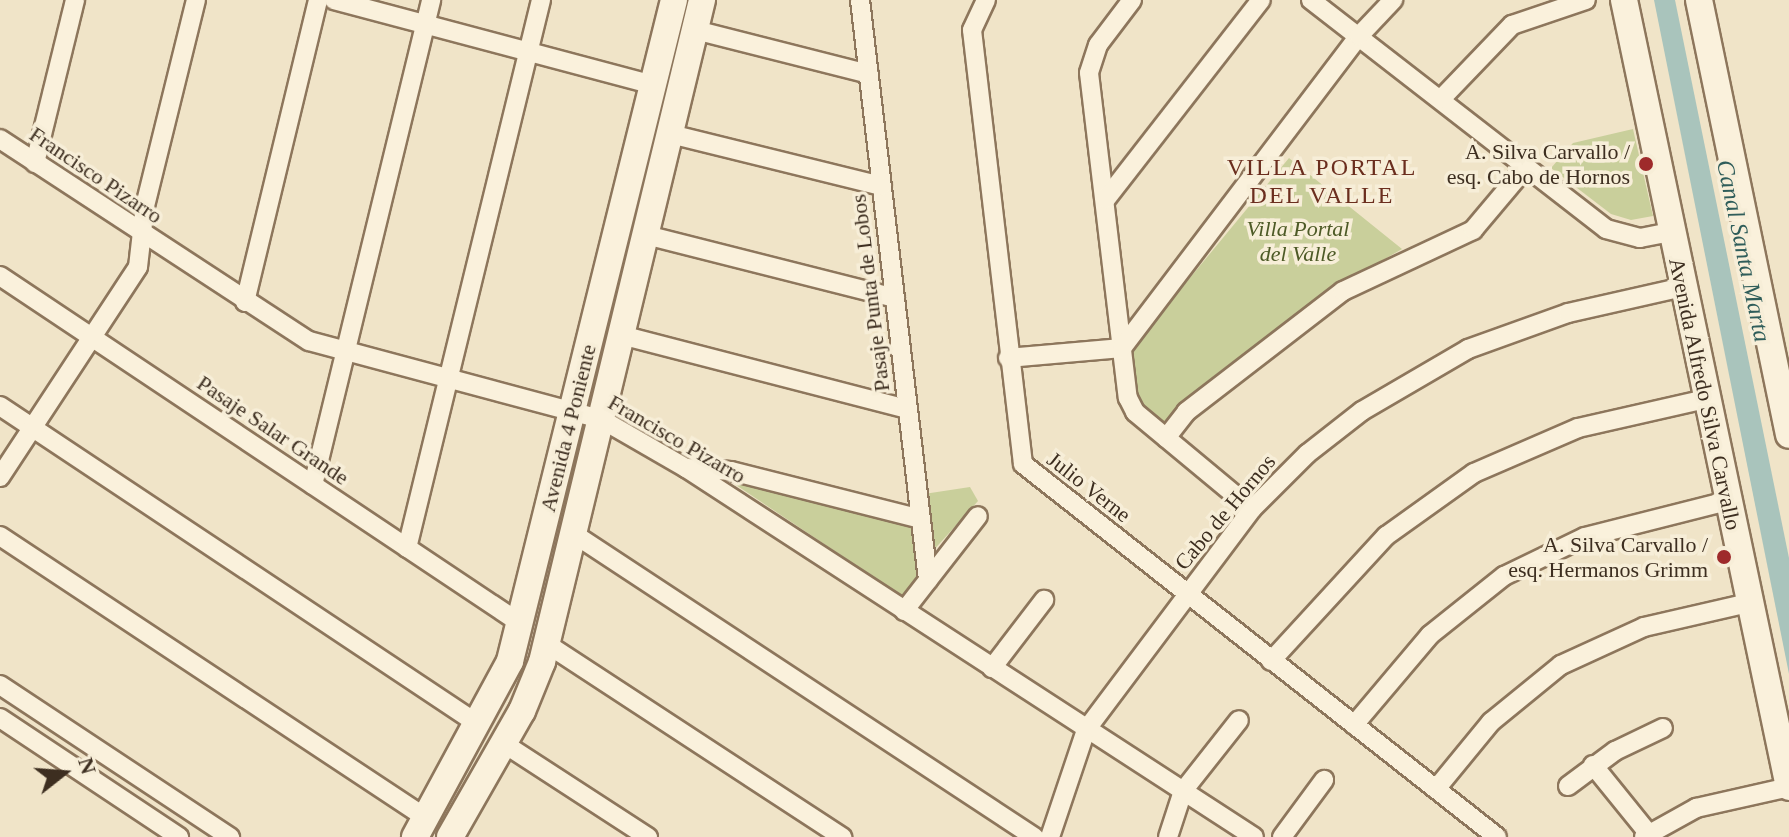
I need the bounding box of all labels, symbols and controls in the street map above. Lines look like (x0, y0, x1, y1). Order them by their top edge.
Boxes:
street label: Francisco Pizarro (25, 121, 167, 229)
place label: A. Silva Carvallo / esq. Cabo de Hornos (1447, 138, 1630, 190)
district label: VILLA PORTAL DEL VALLE (1226, 154, 1418, 210)
marker: A. Silva Carvallo / esq. Cabo de Hornos (1637, 155, 1655, 173)
water label: Canal Santa Marta (1710, 157, 1776, 345)
street label: Pasaje Punta de Lobos (845, 193, 895, 393)
park label: Villa Portal del Valle (1247, 215, 1349, 266)
street label: Avenida Alfredo Silva Carvallo (1663, 255, 1747, 533)
street label: Avenida 4 Poniente (534, 341, 602, 515)
street label: Pasaje Salar Grande (192, 370, 354, 490)
street label: Francisco Pizarro (603, 389, 751, 489)
street label: Julio Verne (1042, 446, 1136, 528)
street label: Cabo de Hornos (1169, 449, 1281, 575)
place label: A. Silva Carvallo / esq. Hermanos Grimm (1508, 531, 1708, 582)
marker: A. Silva Carvallo / esq. Hermanos Grimm (1715, 548, 1733, 566)
north arrow (24, 733, 104, 813)
text: N (73, 755, 102, 777)

